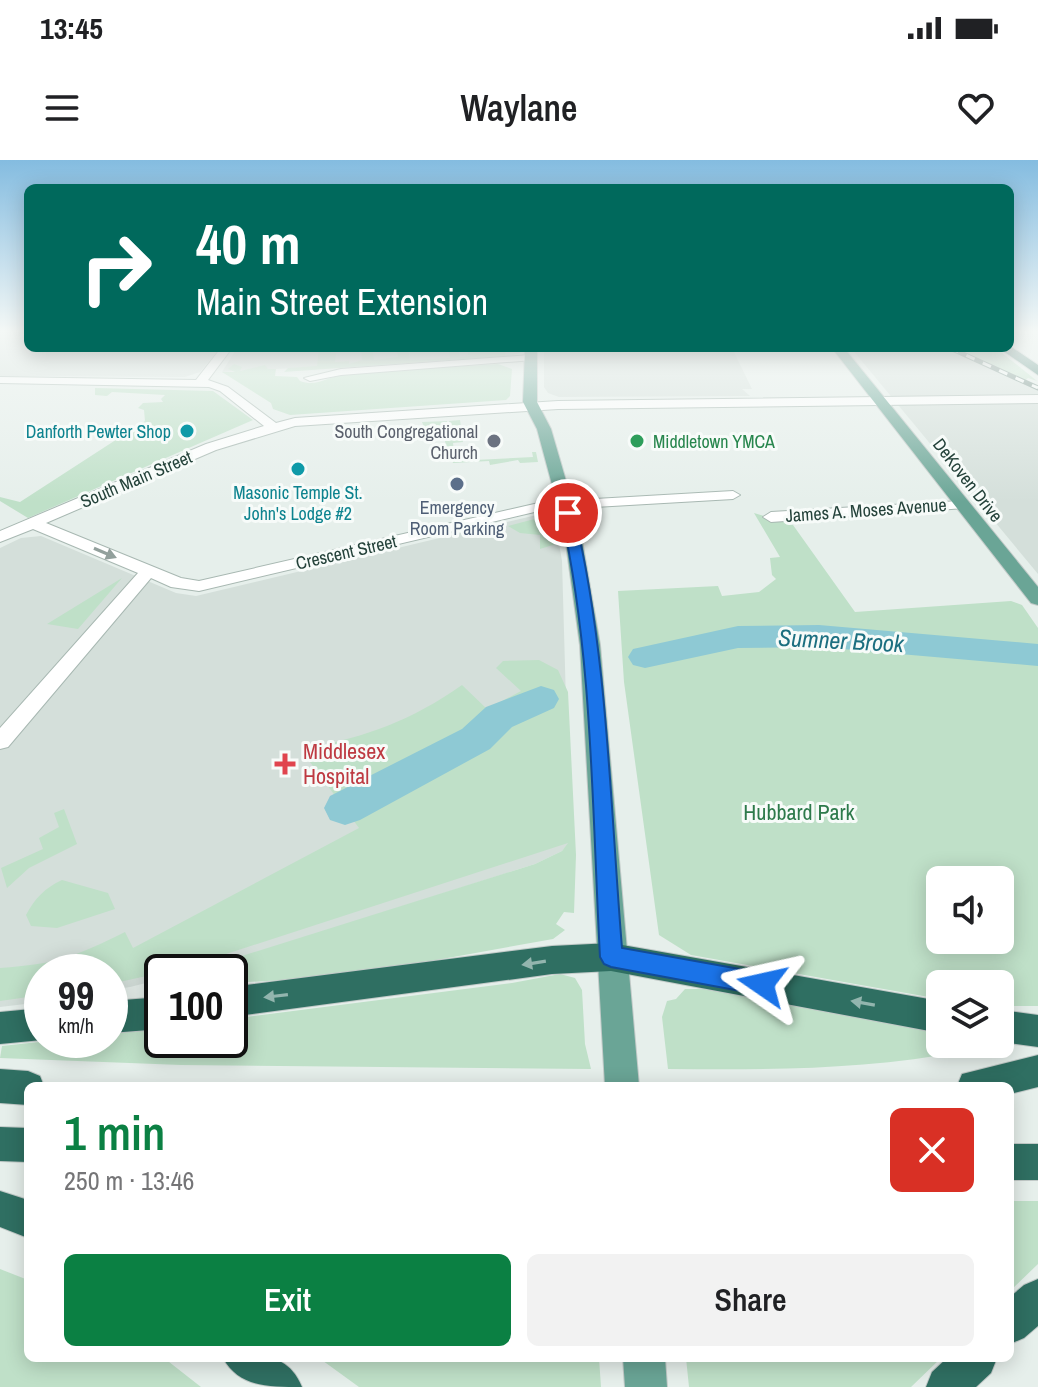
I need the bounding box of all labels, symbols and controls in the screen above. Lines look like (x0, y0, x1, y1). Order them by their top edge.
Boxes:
text: 13:45 (40, 8, 103, 48)
text: Waylane (460, 84, 578, 132)
icon: menu (40, 86, 84, 130)
icon: heart (954, 86, 998, 130)
text: 40 m (196, 206, 301, 281)
icon: right (64, 216, 168, 320)
text: Main Street Extension (196, 278, 488, 326)
place label: Danforth Pewter Shop (26, 419, 171, 444)
place label: South Congregational Church (334, 419, 478, 465)
marker: Danforth Pewter Shop (178, 422, 196, 440)
place label: Middletown YMCA (653, 429, 775, 454)
marker: South Congregational Church (485, 432, 503, 450)
marker: Middletown YMCA (628, 432, 646, 450)
street label: DeKoven Drive (927, 433, 1009, 527)
street label: South Main Street (76, 444, 196, 514)
marker: Masonic Temple St. John's Lodge #2 (289, 460, 307, 478)
marker: Emergency Room Parking (448, 475, 466, 493)
pin (534, 479, 602, 547)
place label: Masonic Temple St. John's Lodge #2 (233, 480, 363, 526)
icon: arrive (546, 491, 590, 535)
street label: James A. Moses Avenue (785, 492, 947, 528)
place label: Emergency Room Parking (410, 495, 505, 541)
street label: Crescent Street (293, 528, 399, 576)
one-way arrow (93, 547, 117, 560)
water label: Sumner Brook (777, 621, 906, 659)
place label: Middlesex Hospital (303, 736, 385, 791)
marker: Middlesex Hospital (274, 753, 296, 775)
park label: Hubbard Park (743, 797, 856, 827)
map controls (926, 866, 1014, 1058)
button: sound (926, 866, 1014, 954)
position arrow (720, 942, 804, 1026)
speed limit sign: 100 (144, 954, 248, 1058)
one-way arrow (521, 957, 546, 970)
text: 99 (58, 969, 94, 1022)
button: layers (926, 970, 1014, 1058)
one-way arrow (263, 990, 288, 1003)
one-way arrow (851, 996, 876, 1008)
text: km/h (58, 1012, 94, 1039)
text: 1 min (64, 1100, 165, 1165)
button: close (890, 1108, 974, 1192)
text: 250 m · 13:46 (64, 1163, 194, 1198)
button: Exit (64, 1254, 511, 1346)
button: Share (527, 1254, 974, 1346)

